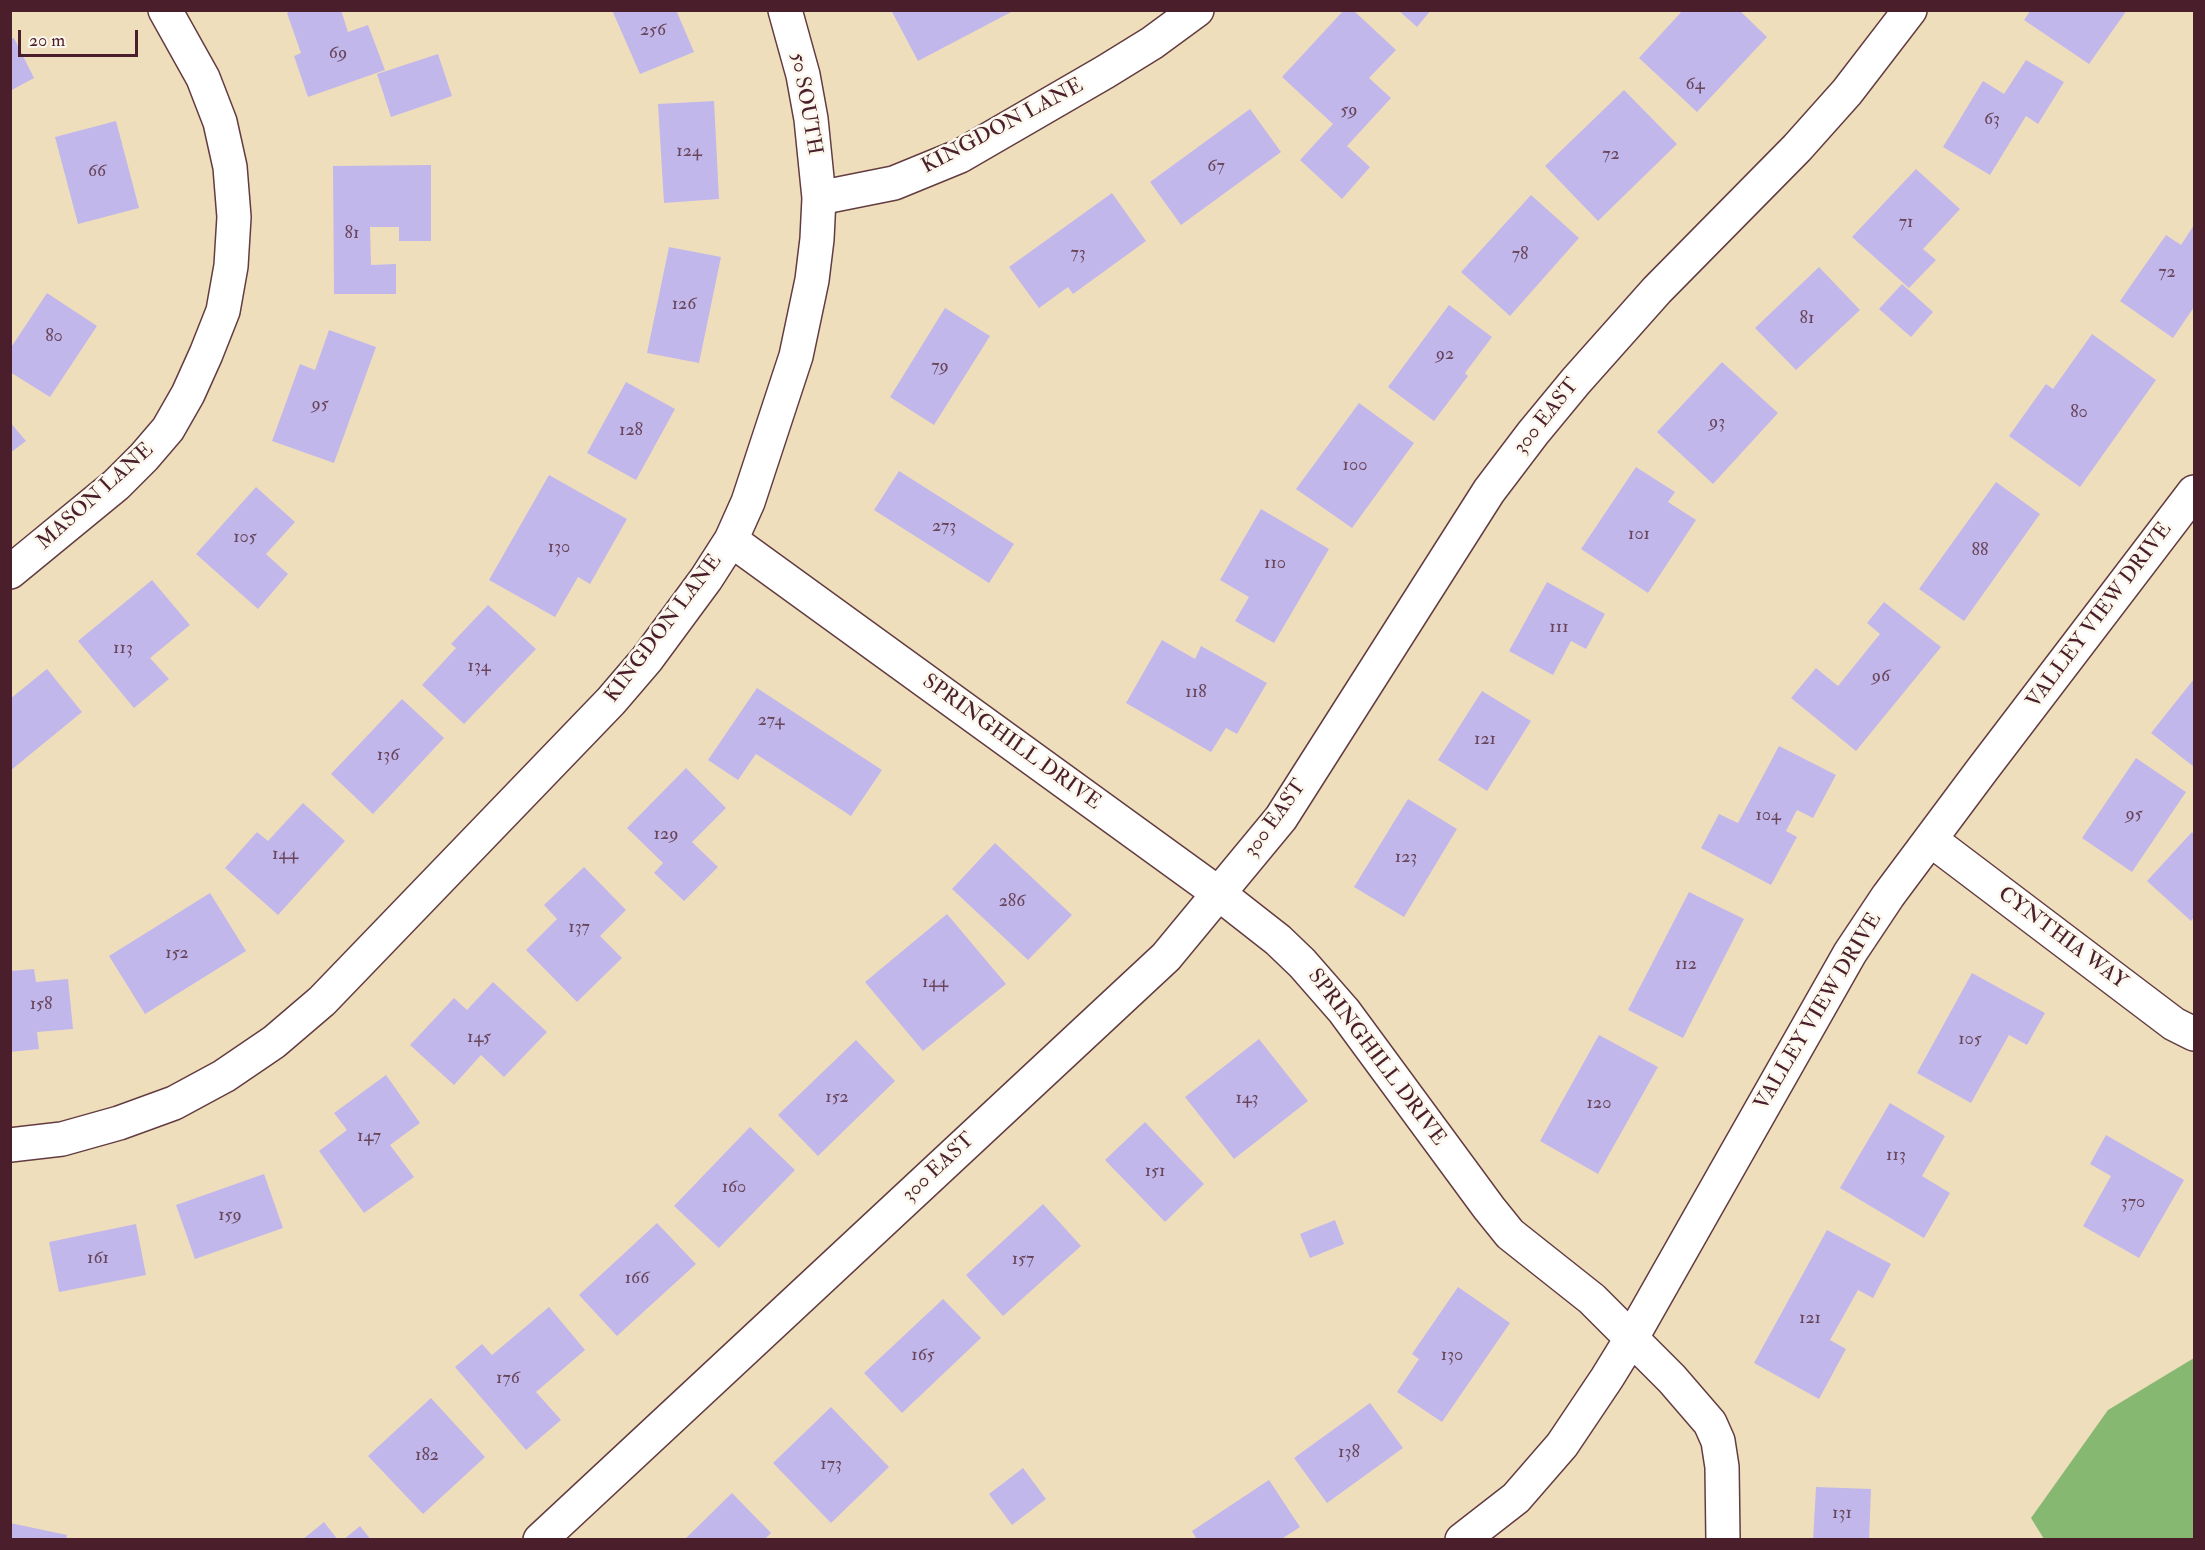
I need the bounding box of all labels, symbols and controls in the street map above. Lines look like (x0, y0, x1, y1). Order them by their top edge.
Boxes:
scale bar (21, 18, 141, 56)
house number: 256 (640, 20, 666, 42)
text: 20 m (29, 29, 65, 52)
house number: 69 (329, 43, 347, 65)
street label: 50 SOUTH (784, 51, 826, 157)
street label: KINGDON LANE (918, 74, 1088, 180)
house number: 64 (1686, 74, 1704, 96)
house number: 59 (1340, 100, 1358, 122)
house number: 63 (1984, 109, 2000, 131)
house number: 124 (676, 141, 702, 163)
house number: 72 (1602, 144, 1620, 166)
house number: 67 (1207, 156, 1225, 178)
house number: 66 (88, 161, 106, 183)
house number: 71 (1899, 212, 1913, 234)
house number: 81 (345, 223, 359, 245)
house number: 73 (1070, 243, 1086, 265)
house number: 78 (1512, 244, 1528, 266)
house number: 72 (2158, 262, 2176, 284)
house number: 126 (672, 294, 696, 316)
house number: 81 (1800, 308, 1814, 330)
house number: 80 (45, 326, 63, 348)
house number: 92 (1436, 344, 1454, 366)
house number: 79 (931, 356, 949, 378)
street label: 300 EAST (1509, 374, 1585, 460)
house number: 95 (311, 394, 329, 416)
house number: 80 (2070, 402, 2088, 424)
house number: 93 (1709, 412, 1725, 434)
house number: 128 (619, 420, 643, 442)
street label: MASON LANE (32, 438, 160, 556)
house number: 100 (1343, 455, 1367, 477)
house number: 273 (932, 516, 956, 538)
street label: VALLEY VIEW DRIVE (2022, 518, 2178, 714)
house number: 101 (1628, 524, 1650, 546)
house number: 105 (233, 527, 257, 549)
house number: 130 (548, 537, 570, 559)
house number: 88 (1972, 540, 1988, 562)
street label: KINGDON LANE (600, 550, 728, 708)
house number: 110 (1264, 553, 1286, 575)
house number: 111 (1549, 617, 1569, 639)
house number: 113 (113, 638, 133, 660)
house number: 134 (468, 656, 490, 678)
house number: 96 (1872, 666, 1890, 688)
street label: SPRINGHILL DRIVE (917, 670, 1105, 816)
house number: 118 (1185, 682, 1207, 704)
house number: 274 (758, 710, 784, 732)
house number: 121 (1474, 729, 1496, 751)
house number: 136 (377, 745, 399, 767)
street label: 300 EAST (1239, 775, 1313, 863)
house number: 95 (2125, 804, 2143, 826)
house number: 104 (1755, 805, 1781, 827)
house number: 129 (654, 824, 678, 846)
house number: 144 (272, 844, 298, 866)
house number: 123 (1395, 847, 1417, 869)
street label: CYNTHIA WAY (1992, 882, 2132, 996)
house number: 286 (999, 891, 1025, 913)
street label: VALLEY VIEW DRIVE (1750, 909, 1888, 1115)
house number: 137 (568, 917, 590, 939)
house number: 152 (165, 943, 189, 965)
house number: 112 (1675, 954, 1697, 976)
street label: SPRINGHILL DRIVE (1301, 965, 1451, 1151)
house number: 144 (922, 972, 948, 994)
house number: 158 (30, 994, 52, 1016)
house number: 145 (467, 1027, 491, 1049)
house number: 105 (1958, 1029, 1982, 1051)
house number: 152 (825, 1087, 849, 1109)
house number: 143 (1235, 1088, 1259, 1110)
house number: 120 (1587, 1093, 1611, 1115)
house number: 147 (357, 1126, 381, 1148)
street label: 300 EAST (898, 1128, 980, 1208)
house number: 113 (1886, 1145, 1906, 1167)
house number: 151 (1145, 1161, 1165, 1183)
house number: 160 (722, 1177, 746, 1199)
house number: 370 (2121, 1192, 2145, 1214)
house number: 159 (218, 1205, 242, 1227)
house number: 161 (87, 1248, 109, 1270)
house number: 157 (1012, 1249, 1034, 1271)
house number: 166 (625, 1268, 649, 1290)
house number: 121 (1799, 1308, 1821, 1330)
house number: 165 (911, 1345, 935, 1367)
house number: 130 (1441, 1345, 1463, 1367)
house number: 176 (496, 1368, 520, 1390)
house number: 138 (1338, 1442, 1360, 1464)
house number: 182 (415, 1445, 439, 1467)
house number: 173 (820, 1454, 842, 1476)
house number: 131 (1832, 1503, 1852, 1525)

